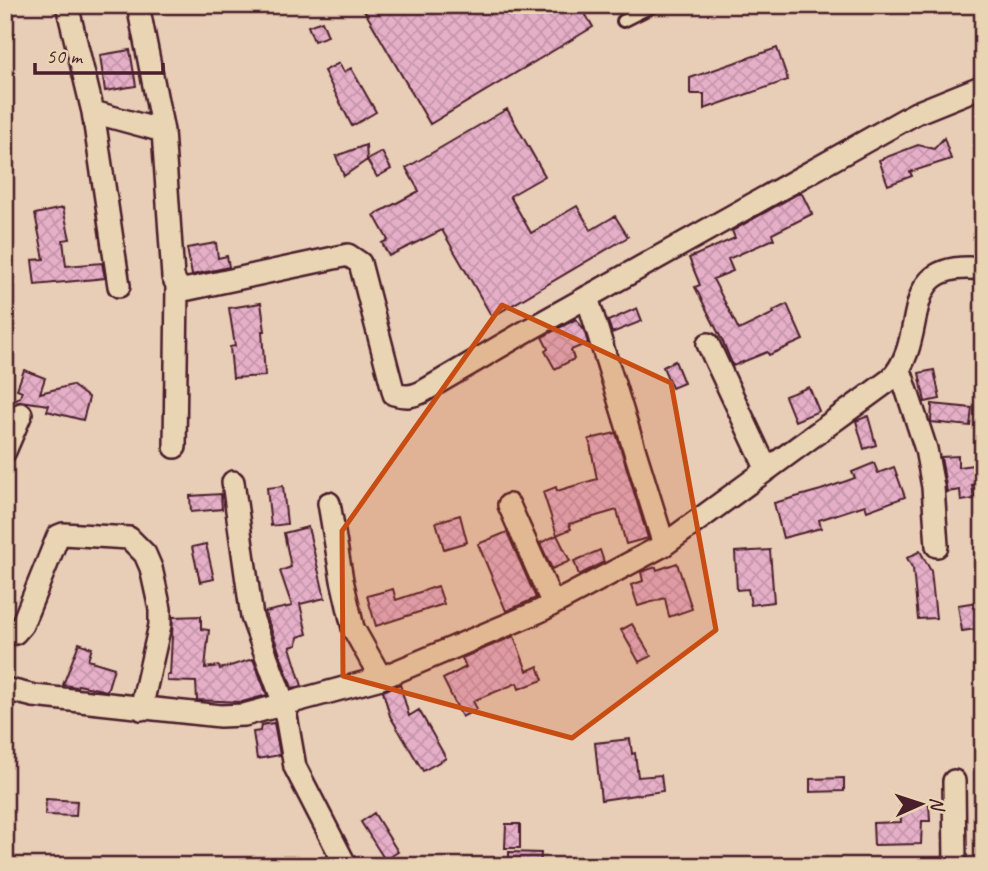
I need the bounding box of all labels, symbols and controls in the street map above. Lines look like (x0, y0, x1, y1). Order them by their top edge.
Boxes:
scale bar (35, 32, 163, 76)
text: 50 m (46, 43, 84, 69)
north arrow (886, 770, 956, 840)
text: N (925, 797, 949, 813)

